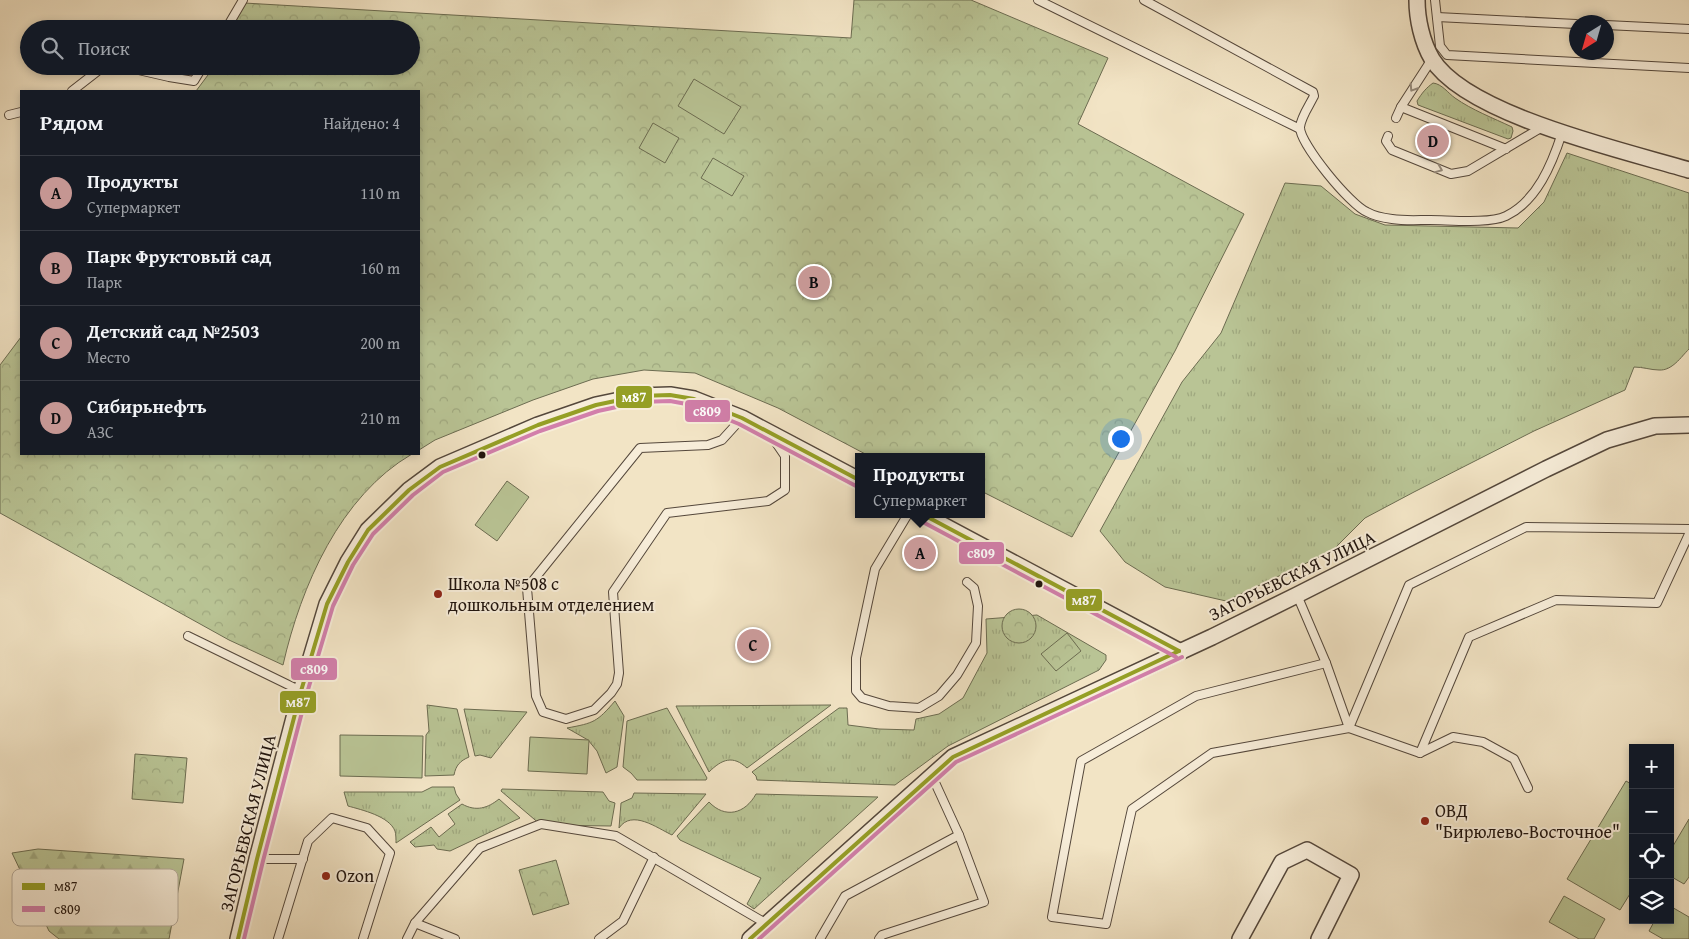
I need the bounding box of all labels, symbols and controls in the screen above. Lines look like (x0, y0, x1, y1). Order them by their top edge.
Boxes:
north arrow (1569, 15, 1614, 60)
search box (20, 20, 420, 75)
icon: search (38, 34, 66, 62)
text: Поиск (78, 34, 130, 62)
one-way arrow (1410, 82, 1419, 91)
text: Рядом (40, 107, 103, 138)
text: Найдено: 4 (323, 111, 400, 135)
pin: D (1417, 122, 1449, 160)
one-way arrow (1434, 163, 1442, 173)
text: Продукты (87, 167, 178, 195)
text: A (51, 181, 61, 205)
text: 110 m (360, 181, 400, 205)
text: Супермаркет (87, 195, 180, 219)
text: Парк Фруктовый сад (87, 242, 271, 270)
text: B (51, 256, 61, 280)
text: 160 m (360, 256, 400, 280)
pin: B (798, 263, 830, 301)
text: Парк (87, 270, 122, 294)
text: Детский сад №2503 (87, 317, 260, 345)
text: C (51, 331, 61, 355)
text: 200 m (360, 331, 400, 355)
text: Место (87, 345, 130, 369)
line badge: м87 (615, 385, 653, 409)
text: м87 (621, 387, 647, 407)
text: Сибирьнефть (87, 392, 207, 420)
line badge: с809 (684, 399, 731, 423)
text: с809 (693, 401, 721, 421)
text: D (51, 406, 61, 430)
text: 210 m (360, 406, 400, 430)
text: АЗС (87, 420, 114, 444)
your location (1108, 426, 1134, 452)
unlabelled marker (477, 450, 487, 460)
popup (855, 453, 985, 518)
text: Продукты (873, 460, 965, 488)
text: Супермаркет (873, 488, 967, 512)
street label: ЗАГОРЬЕВСКАЯ УЛИЦА (1204, 523, 1380, 628)
pin: A (904, 534, 936, 572)
line badge: с809 (958, 541, 1005, 565)
text: с809 (967, 543, 995, 563)
place label: Школа №508 с дошкольным отделением (448, 570, 655, 618)
unlabelled marker (1034, 579, 1044, 589)
marker: Школа №508 с дошкольным отделением (432, 588, 444, 600)
line badge: м87 (1065, 588, 1103, 612)
text: м87 (1071, 590, 1097, 610)
pin: C (737, 626, 769, 664)
line badge: с809 (290, 657, 338, 681)
text: с809 (300, 659, 328, 679)
line badge: м87 (279, 690, 317, 714)
text: м87 (285, 692, 311, 712)
street label: ЗАГОРЬЕВСКАЯ УЛИЦА (212, 731, 283, 915)
map controls (1629, 744, 1674, 924)
button: + (1629, 744, 1674, 789)
button: − (1629, 789, 1674, 834)
place label: ОВД "Бирюлево-Восточное" (1435, 797, 1620, 845)
marker: ОВД "Бирюлево-Восточное" (1419, 815, 1431, 827)
button: locate (1629, 834, 1674, 879)
place label: Ozon (336, 862, 374, 889)
legend (12, 869, 178, 926)
marker: Ozon (320, 870, 332, 882)
text: м87 (54, 876, 78, 896)
button: layers (1629, 879, 1674, 924)
text: с809 (54, 899, 81, 919)

